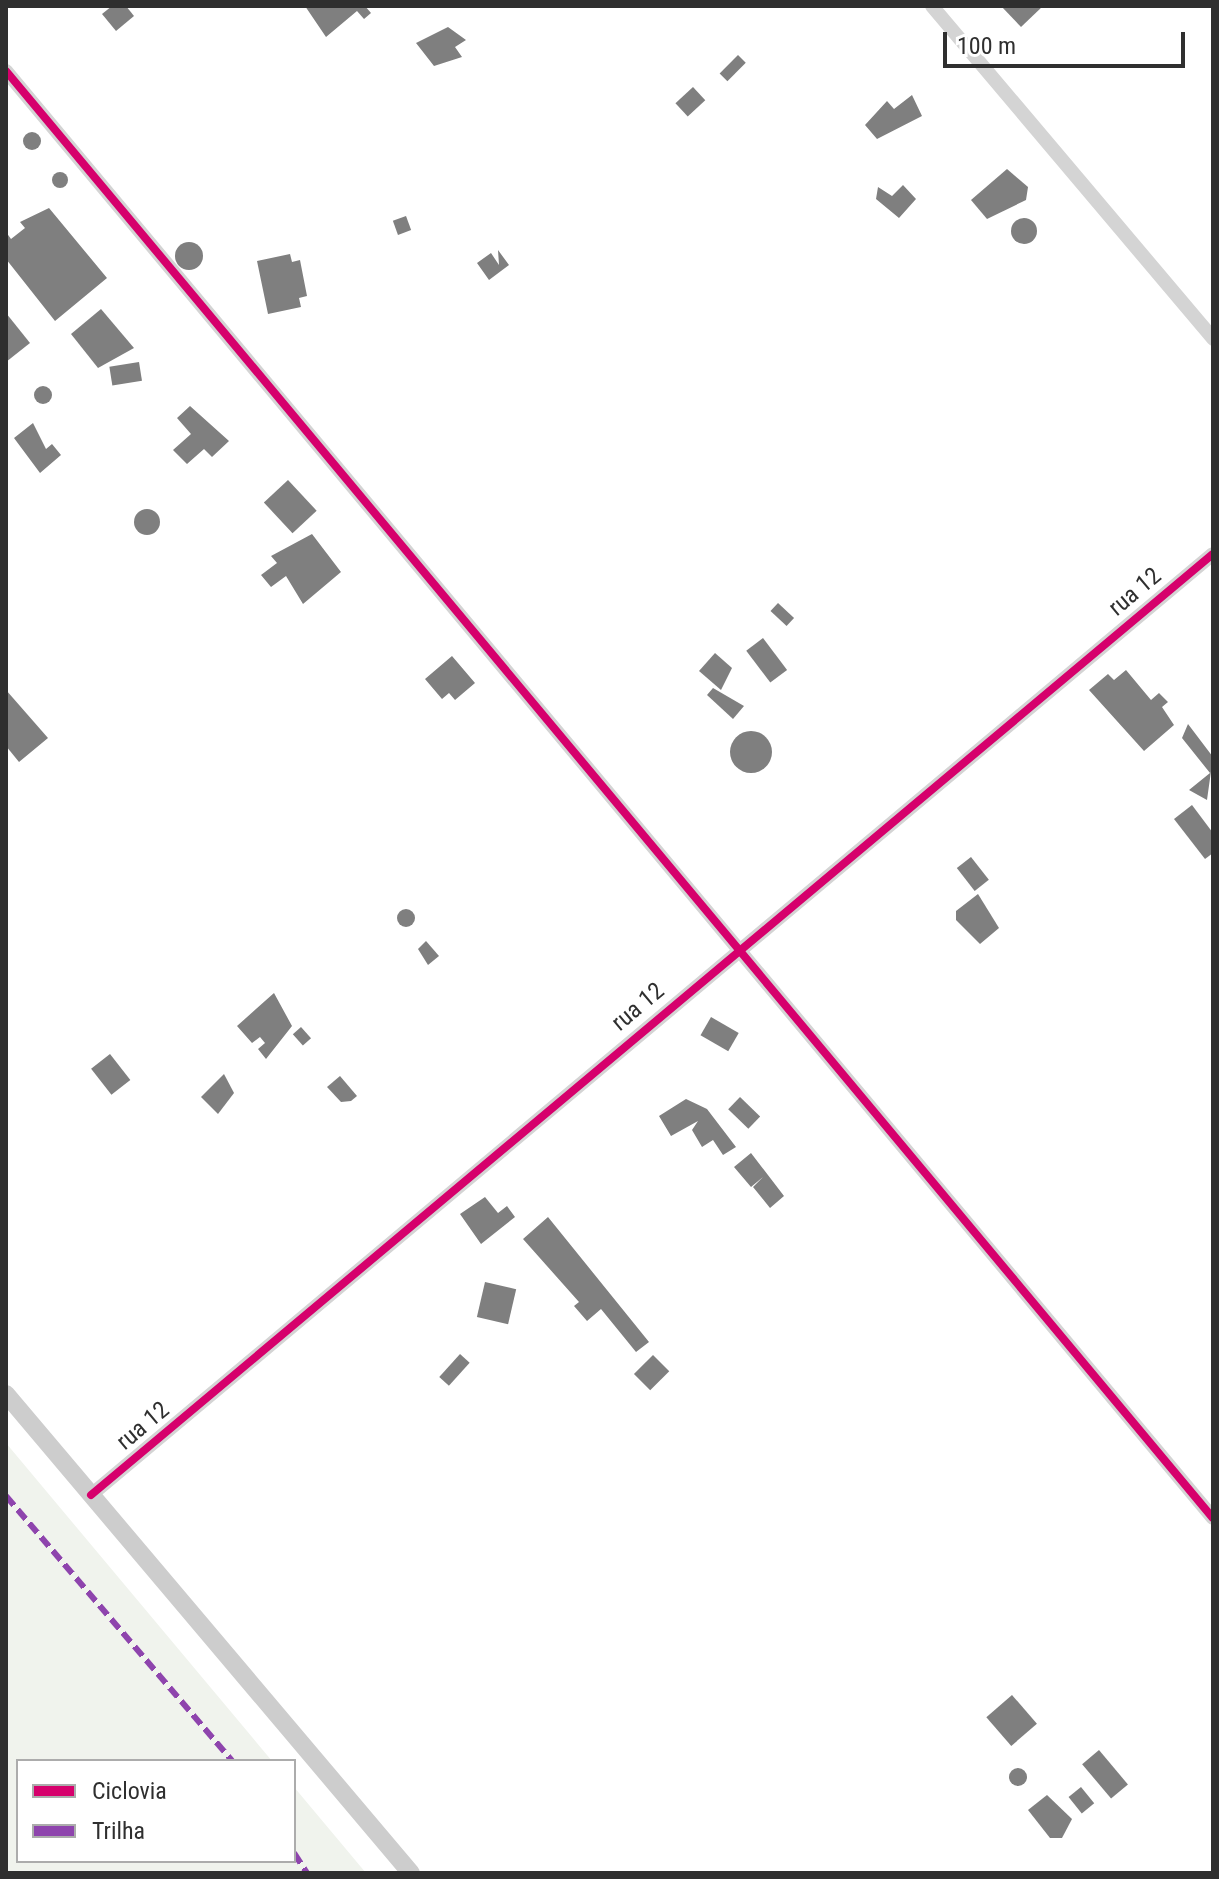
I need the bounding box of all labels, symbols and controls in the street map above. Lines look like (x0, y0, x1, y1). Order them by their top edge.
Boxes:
scale bar (947, 16, 1189, 66)
text: 100 m (957, 32, 1016, 60)
street label: rua 12 (1103, 562, 1167, 622)
street label: rua 12 (606, 977, 670, 1037)
street label: rua 12 (111, 1396, 175, 1456)
legend (16, 1759, 296, 1863)
text: Ciclovia (92, 1777, 167, 1805)
text: Trilha (92, 1817, 145, 1845)

